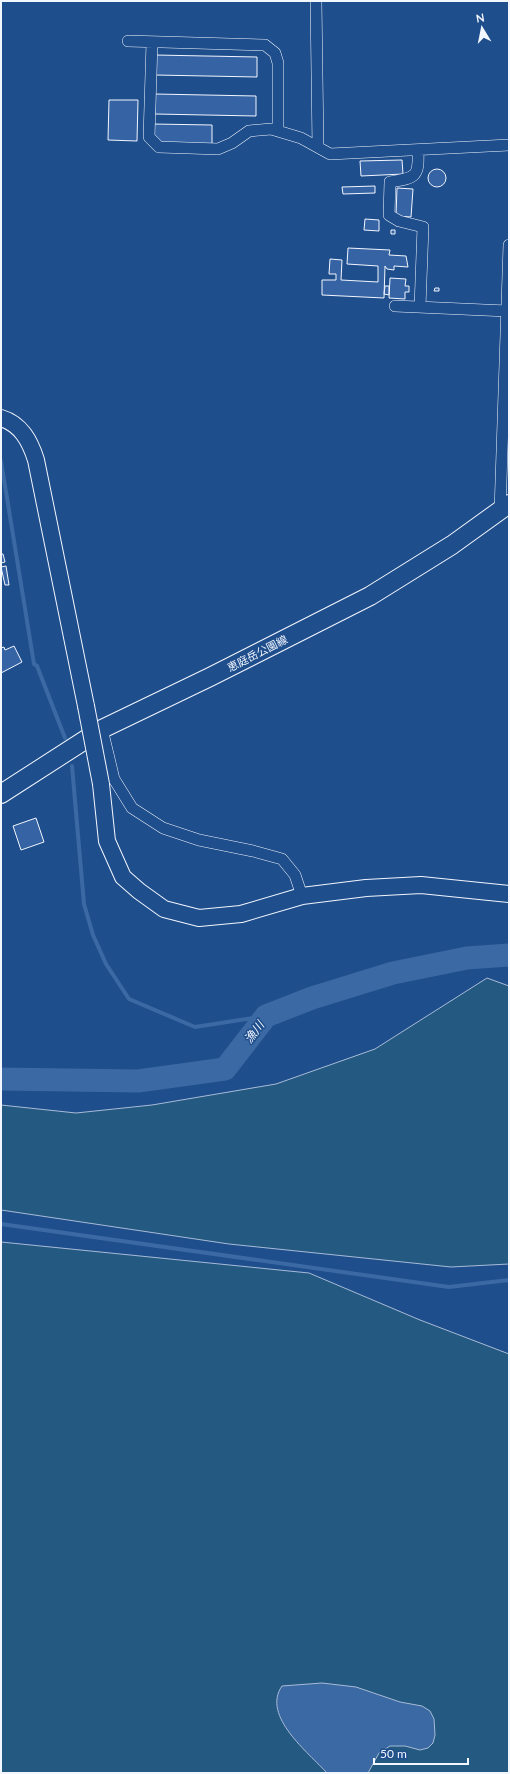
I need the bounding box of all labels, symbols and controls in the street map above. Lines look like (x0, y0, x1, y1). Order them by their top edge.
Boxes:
north arrow (462, 8, 502, 48)
text: N (475, 11, 485, 25)
street label: 恵庭岳公園線 (225, 632, 289, 674)
water label: 漁川 (241, 1016, 268, 1046)
scale bar (374, 1740, 468, 1766)
text: 50 m (380, 1746, 407, 1761)

